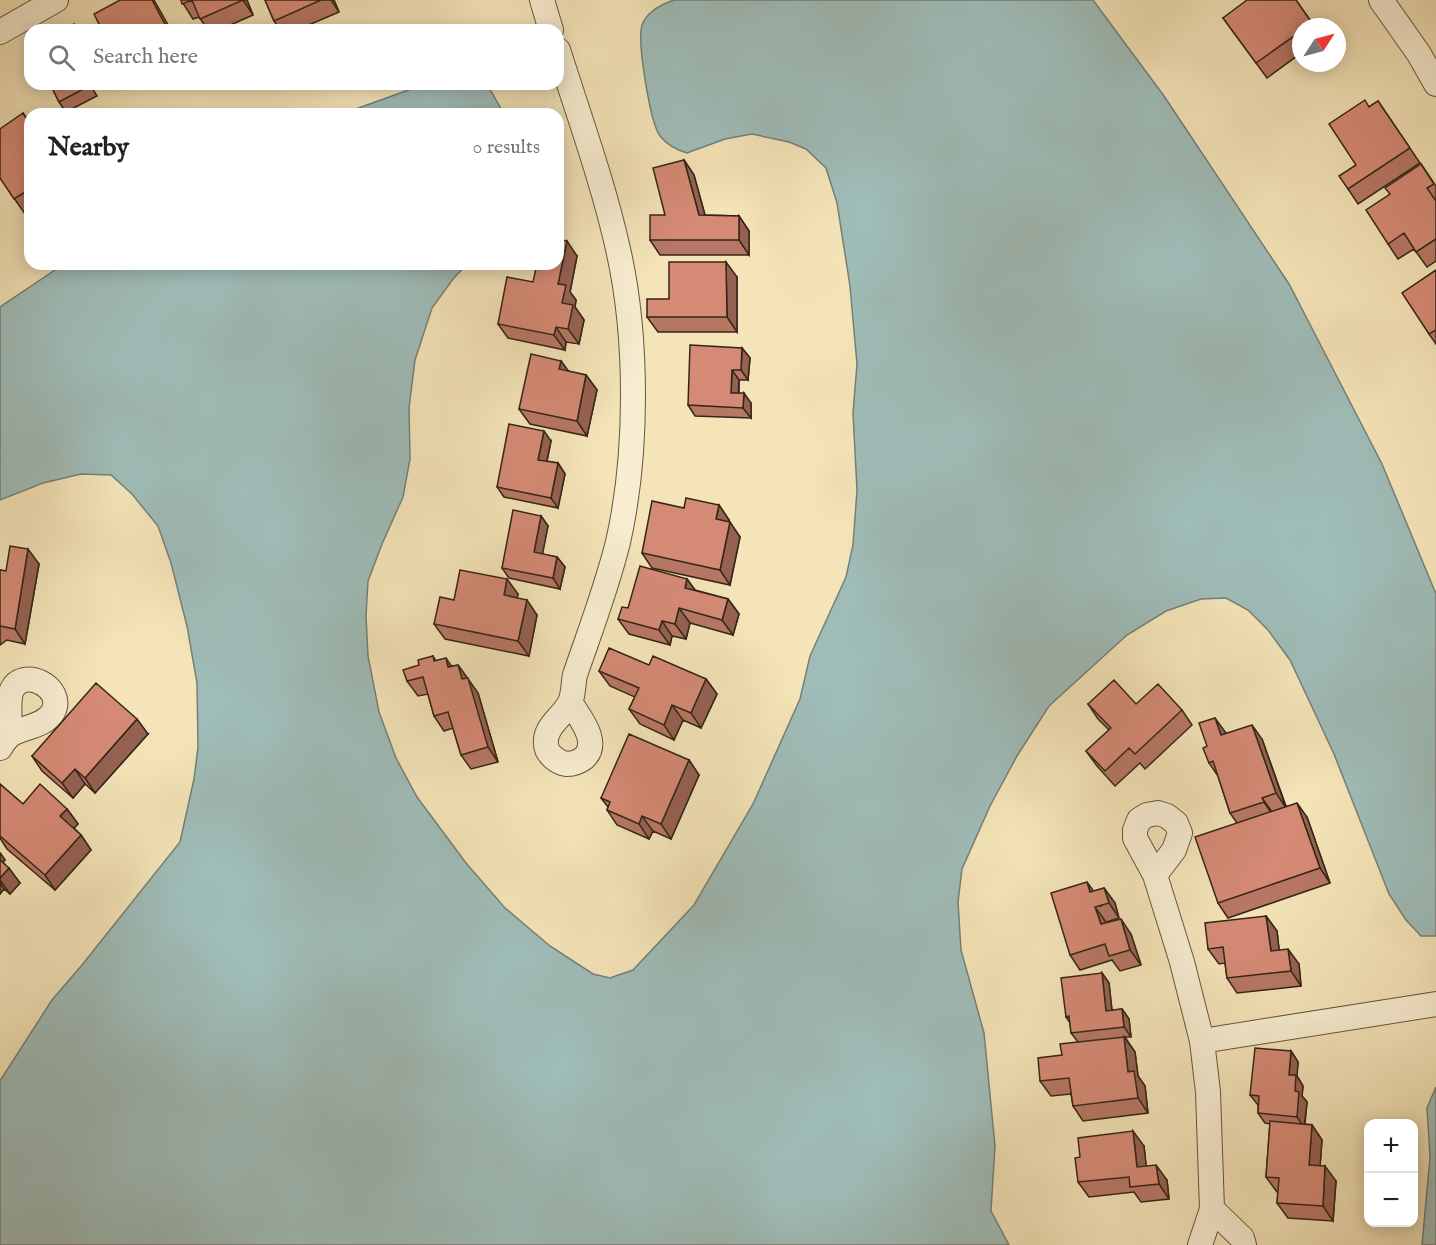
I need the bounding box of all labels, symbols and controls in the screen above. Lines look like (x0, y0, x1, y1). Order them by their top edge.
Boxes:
north arrow (1292, 18, 1346, 72)
search box (24, 24, 564, 90)
icon: search (45, 41, 78, 74)
text: Search here (93, 43, 198, 71)
text: Nearby (48, 131, 129, 164)
text: 0 results (473, 135, 540, 160)
map controls (1364, 1119, 1418, 1227)
button: + (1364, 1119, 1418, 1173)
button: − (1364, 1173, 1418, 1227)

